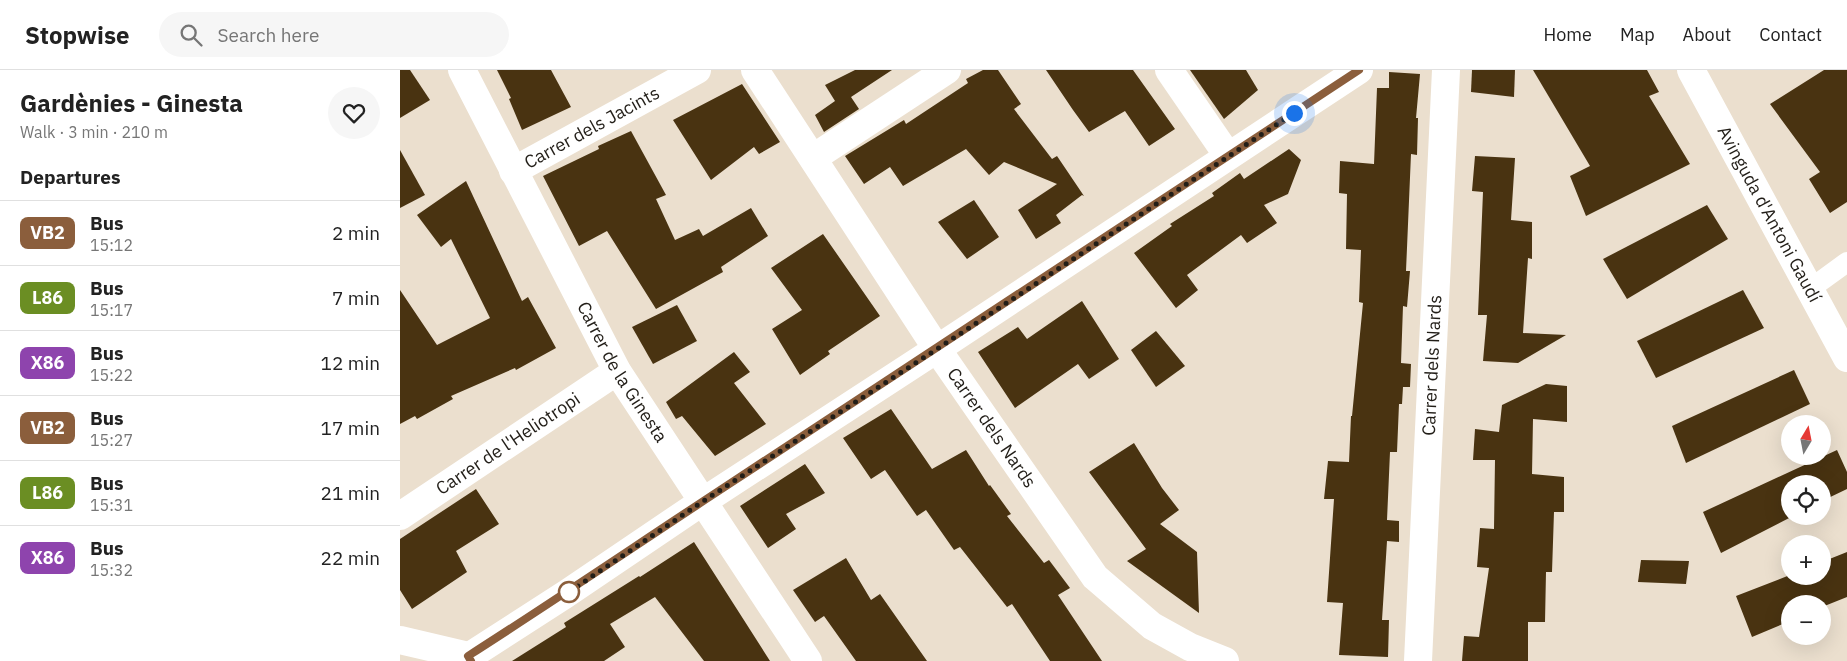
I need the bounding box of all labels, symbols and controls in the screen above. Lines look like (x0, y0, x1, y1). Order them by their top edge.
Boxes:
search box (159, 12, 509, 57)
text: Stopwise (25, 19, 129, 51)
icon: search (177, 21, 205, 49)
text: Search here (217, 23, 319, 47)
text: Home (1544, 23, 1592, 46)
text: Map (1620, 23, 1655, 46)
text: About (1683, 23, 1731, 46)
text: Contact (1759, 23, 1822, 46)
street label: Carrer dels Jacints (520, 81, 663, 174)
text: Gardènies - Ginesta (20, 87, 243, 119)
button: heart (328, 87, 380, 139)
your location (1282, 101, 1307, 126)
text: Walk · 3 min · 210 m (20, 122, 168, 142)
street label: Avinguda d'Antoni Gaudí (1712, 122, 1827, 307)
text: Departures (20, 165, 120, 189)
text: Bus (90, 211, 124, 235)
text: VB2 (30, 221, 65, 244)
text: 2 min (332, 221, 380, 245)
text: 15:12 (90, 235, 133, 255)
text: Bus (90, 276, 124, 300)
text: L86 (32, 286, 63, 309)
text: 7 min (332, 286, 380, 310)
street label: Carrer dels Nards (1417, 294, 1446, 436)
street label: Carrer de la Ginesta (572, 298, 673, 447)
text: 15:17 (90, 300, 133, 320)
text: Bus (90, 341, 124, 365)
text: X86 (31, 351, 64, 374)
text: 12 min (321, 351, 380, 375)
street label: Carrer dels Nards (942, 363, 1042, 492)
text: 15:22 (90, 365, 133, 385)
street label: Carrer de l'Heliotropi (431, 387, 584, 500)
text: Bus (90, 406, 124, 430)
north arrow (1781, 415, 1831, 465)
map controls (1781, 415, 1831, 645)
text: VB2 (30, 416, 65, 439)
text: 17 min (321, 416, 380, 440)
text: 15:27 (90, 430, 133, 450)
text: Bus (90, 471, 124, 495)
button: locate (1781, 475, 1831, 525)
text: L86 (32, 481, 63, 504)
text: 21 min (321, 481, 380, 505)
text: 15:31 (90, 495, 133, 515)
button: + (1781, 535, 1831, 585)
text: Bus (90, 536, 124, 560)
text: X86 (31, 546, 64, 569)
text: 22 min (321, 546, 380, 570)
text: 15:32 (90, 560, 133, 580)
unlabelled marker (558, 581, 580, 603)
button: − (1781, 595, 1831, 645)

